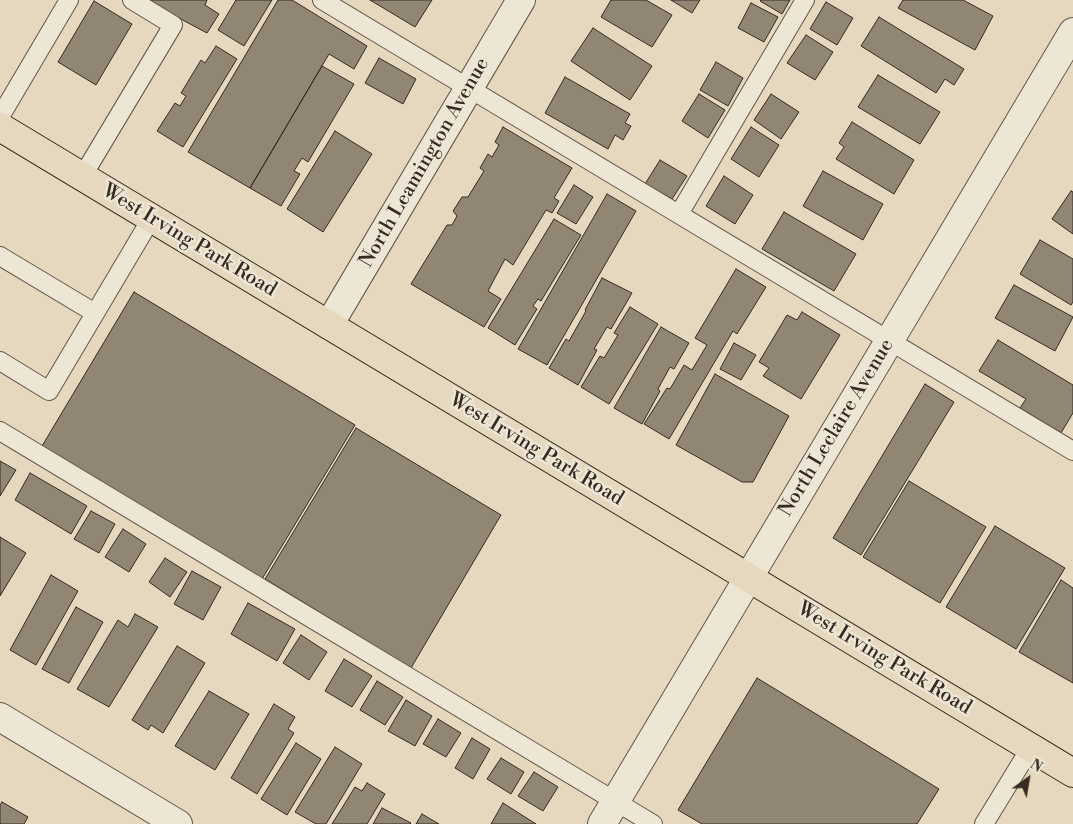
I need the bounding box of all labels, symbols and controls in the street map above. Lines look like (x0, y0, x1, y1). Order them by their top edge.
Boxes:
street label: North Leamington Avenue (355, 54, 495, 272)
street label: West Irving Park Road (97, 179, 281, 303)
street label: North Leclaire Avenue (774, 335, 900, 521)
street label: West Irving Park Road (444, 388, 628, 512)
street label: West Irving Park Road (792, 597, 976, 721)
north arrow (1003, 754, 1053, 804)
text: N (1026, 756, 1045, 777)

